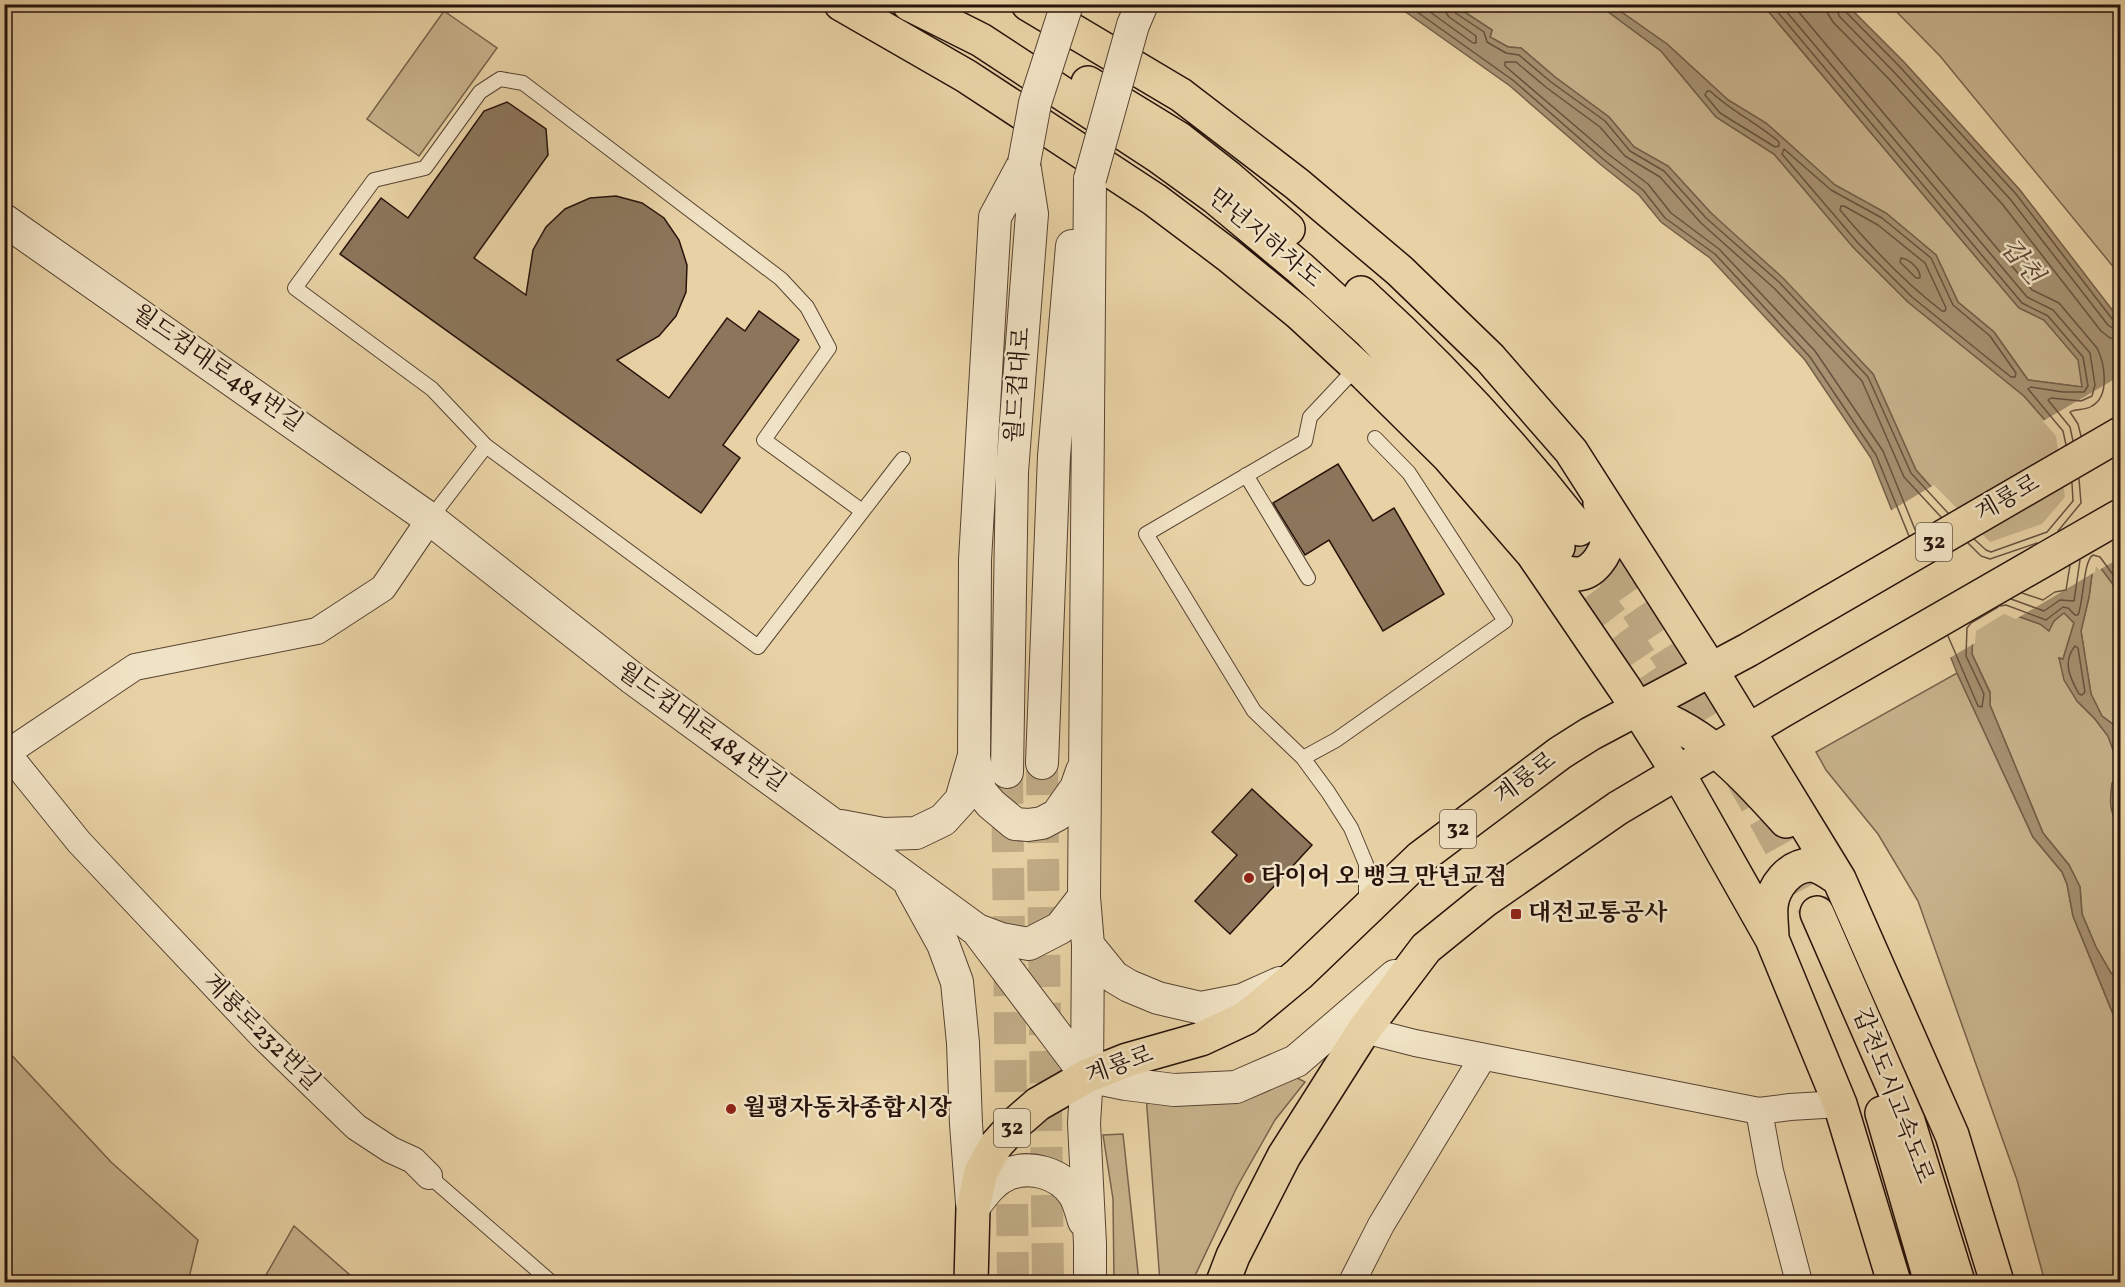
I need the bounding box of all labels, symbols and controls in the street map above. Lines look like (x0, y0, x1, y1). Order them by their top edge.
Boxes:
street label: 만년지하차도 (1200, 181, 1328, 297)
water label: 갑천 (1991, 231, 2052, 294)
street label: 월드컵대로484번길 (125, 297, 309, 441)
street label: 월드컵대로 (998, 326, 1040, 444)
street label: 계룡로 (1969, 467, 2047, 531)
road number: 32 (1916, 523, 1952, 561)
street label: 월드컵대로484번길 (609, 655, 793, 801)
street label: 계룡로 (1488, 744, 1564, 814)
road number: 32 (1440, 810, 1476, 848)
place label: 타이어 오 뱅크 만년교점 (1261, 861, 1507, 895)
marker: 타이어 오 뱅크 만년교점 (1242, 871, 1256, 885)
place label: 대전교통공사 (1528, 897, 1668, 931)
marker: 대전교통공사 (1509, 907, 1523, 921)
street label: 계룡로232번길 (195, 967, 327, 1099)
street label: 갑천도시고속도로 (1843, 1003, 1941, 1189)
street label: 계룡로 (1082, 1038, 1158, 1094)
place label: 월평자동차종합시장 (743, 1092, 952, 1126)
marker: 월평자동차종합시장 (724, 1102, 738, 1116)
road number: 32 (994, 1109, 1030, 1147)

